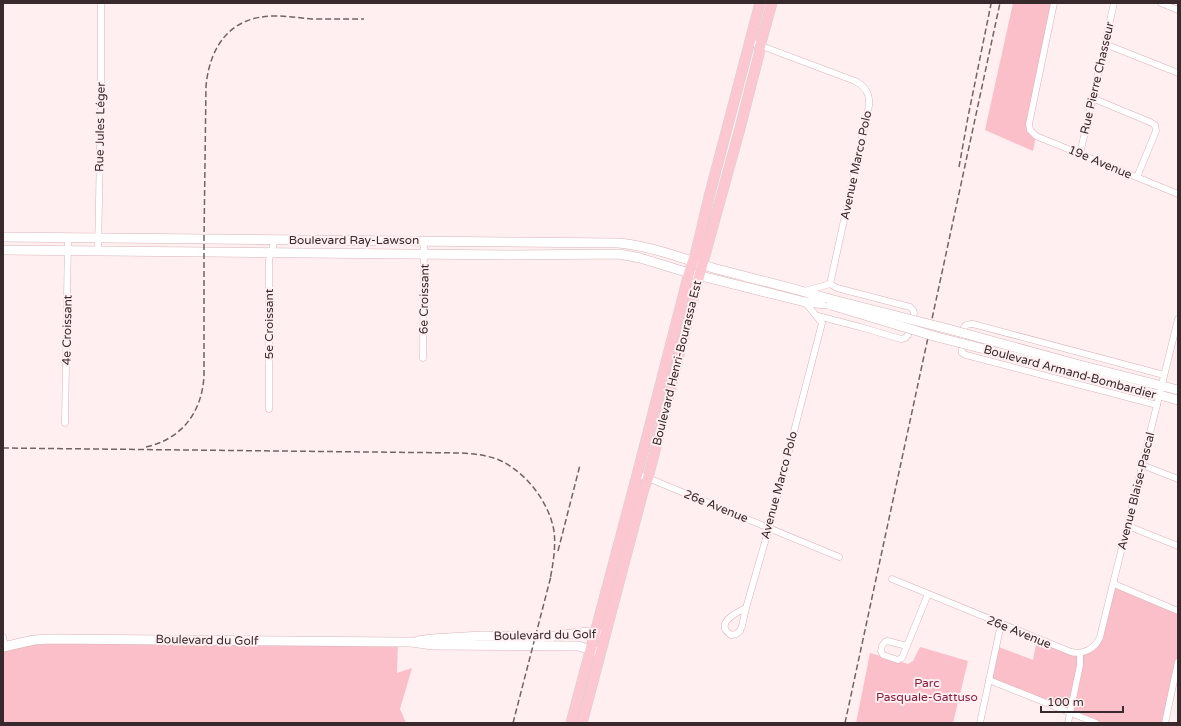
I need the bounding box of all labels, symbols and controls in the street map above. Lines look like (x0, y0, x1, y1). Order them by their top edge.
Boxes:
street label: Rue Pierre Chasseur (1077, 20, 1117, 136)
street label: Rue Jules Léger (92, 81, 108, 172)
street label: Avenue Marco Polo (838, 109, 874, 221)
street label: 19e Avenue (1066, 142, 1134, 182)
street label: Boulevard Ray-Lawson (289, 233, 419, 247)
street label: 6e Croissant (416, 263, 432, 334)
street label: Boulevard Henri-Bourassa Est (650, 279, 704, 447)
street label: 5e Croissant (262, 288, 276, 359)
street label: 4e Croissant (59, 294, 75, 365)
street label: Boulevard Armand-Bombardier (982, 342, 1158, 402)
street label: Avenue Marco Polo (758, 430, 800, 540)
street label: Avenue Blaise-Pascal (1115, 431, 1157, 551)
street label: 26e Avenue (682, 487, 750, 525)
street label: 26e Avenue (985, 613, 1053, 651)
street label: Boulevard du Golf (494, 627, 597, 643)
street label: Boulevard du Golf (156, 632, 259, 648)
park label: Parc Pasquale-Gattuso (876, 676, 978, 704)
scale bar (1041, 688, 1123, 714)
text: 100 m (1047, 695, 1084, 709)

